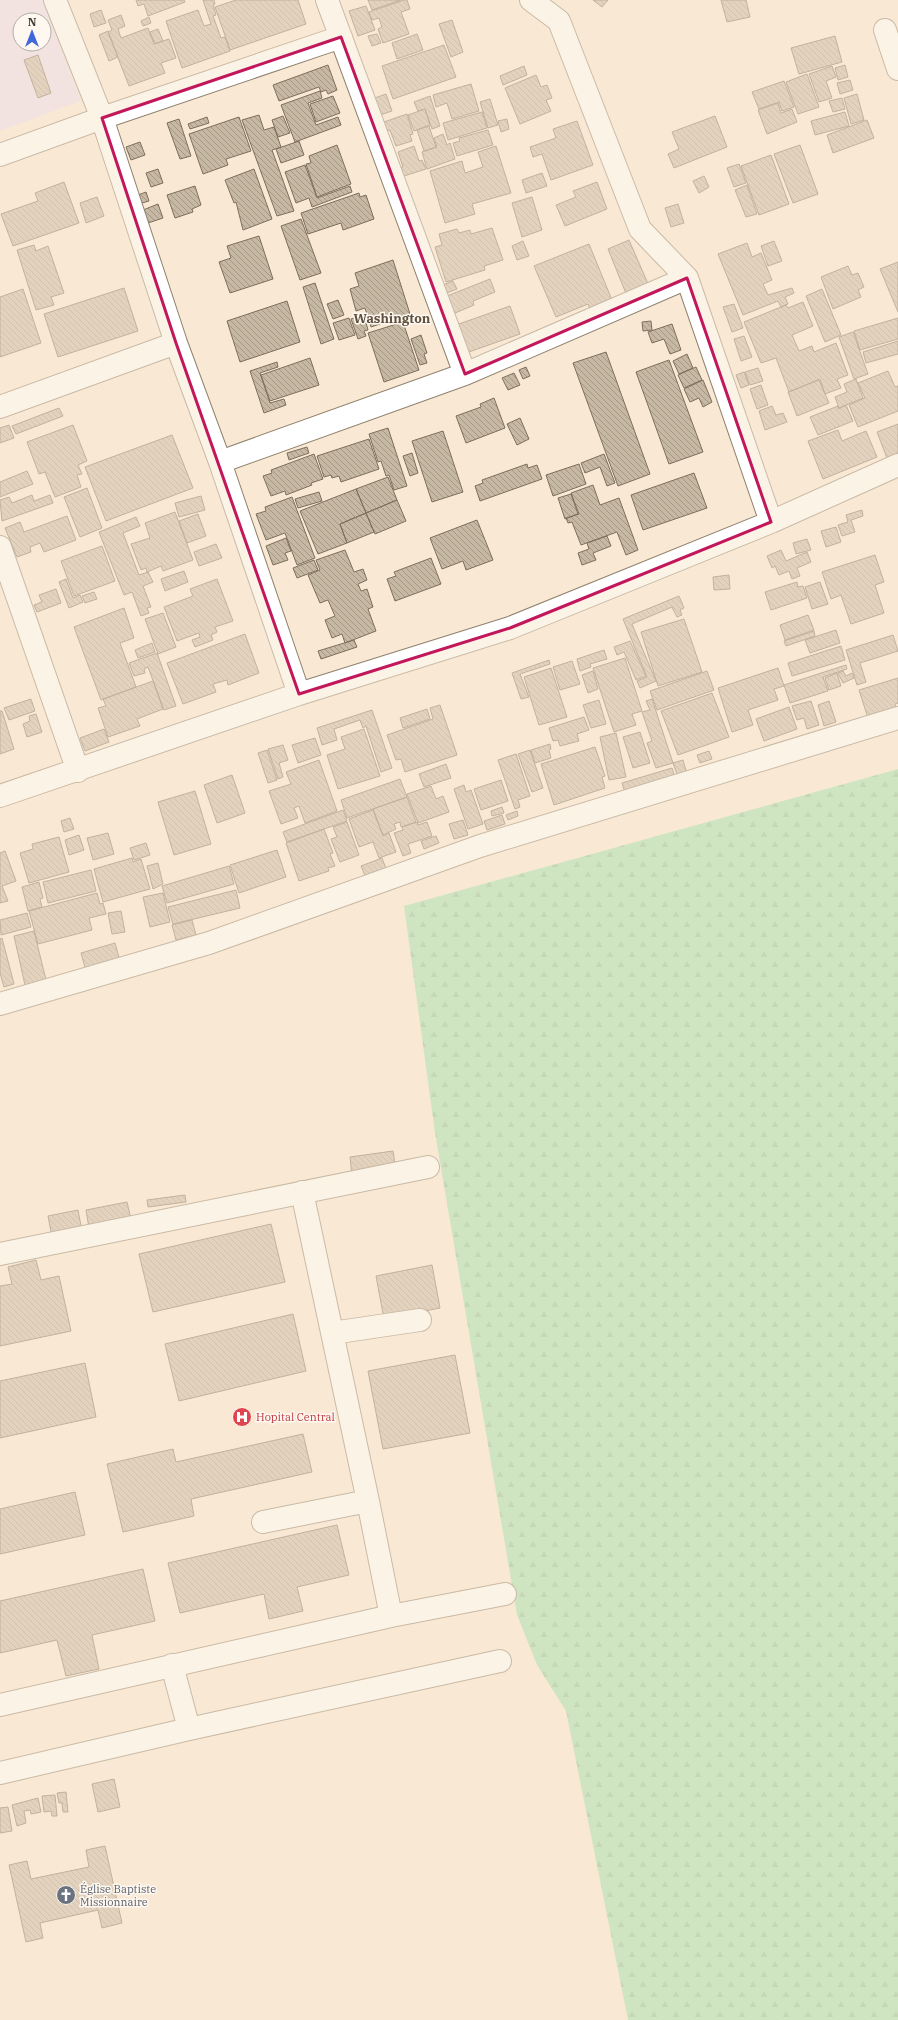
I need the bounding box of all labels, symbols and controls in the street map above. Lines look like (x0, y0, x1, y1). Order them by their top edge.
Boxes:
north arrow (12, 12, 52, 52)
text: N (28, 15, 37, 29)
district label: Washington (354, 310, 431, 327)
hospital icon: Hopital Central (231, 1406, 253, 1428)
place label: Hopital Central (256, 1410, 335, 1424)
place label: Église Baptiste Missionnaire (80, 1882, 156, 1909)
church icon: Église Baptiste Missionnaire (55, 1884, 77, 1906)

